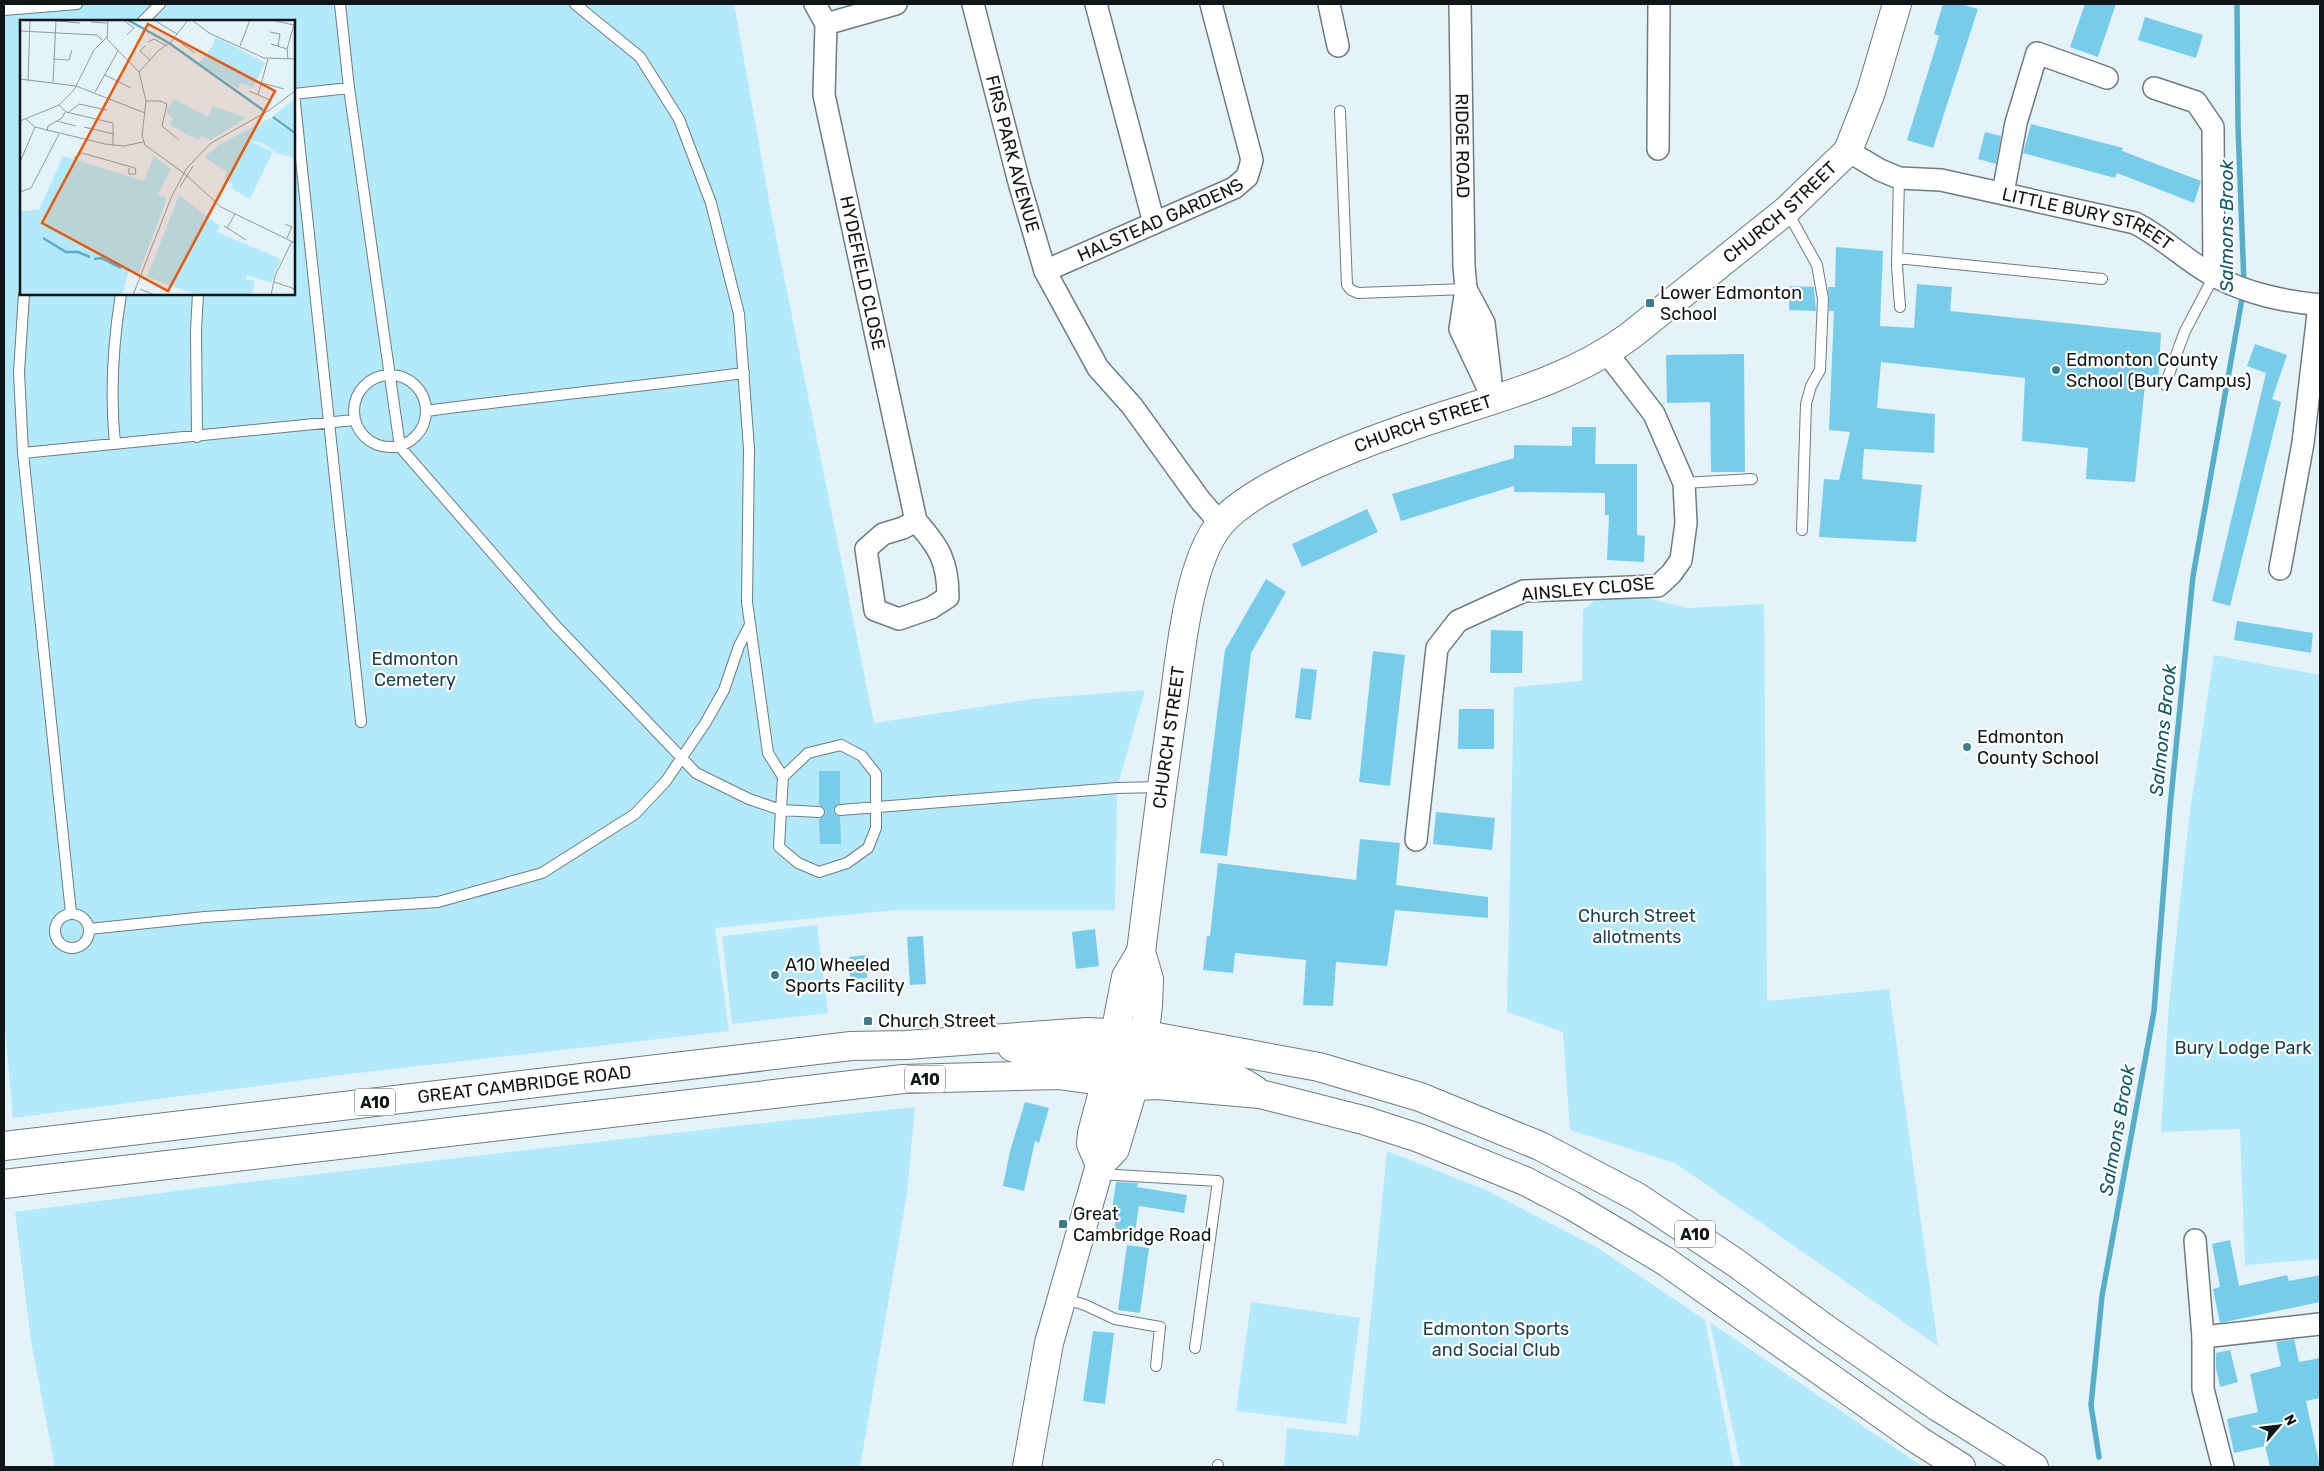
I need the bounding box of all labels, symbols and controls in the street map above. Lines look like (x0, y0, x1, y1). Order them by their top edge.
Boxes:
inset map (20, 20, 295, 295)
street label: FIRS PARK AVENUE (981, 73, 1044, 235)
street label: RIDGE ROAD (1450, 93, 1474, 199)
street label: CHURCH STREET (1719, 157, 1842, 268)
water label: Salmons Brook (2215, 159, 2238, 292)
street label: HALSTEAD GARDENS (1074, 174, 1248, 266)
street label: LITTLE BURY STREET (2000, 183, 2177, 255)
street label: HYDEFIELD CLOSE (835, 194, 890, 352)
place label: Lower Edmonton School (1660, 282, 1802, 325)
marker: Lower Edmonton School (1644, 297, 1656, 309)
place label: Edmonton County School (Bury Campus) (2066, 349, 2251, 392)
marker: Edmonton County School (Bury Campus) (2050, 364, 2062, 376)
street label: CHURCH STREET (1351, 390, 1495, 457)
street label: AINSLEY CLOSE (1521, 572, 1655, 606)
park label: Edmonton Cemetery (372, 648, 458, 691)
water label: Salmons Brook (2145, 663, 2181, 797)
street label: CHURCH STREET (1148, 665, 1189, 810)
place label: Edmonton County School (1977, 726, 2099, 769)
marker: Edmonton County School (1961, 741, 1973, 753)
park label: Church Street allotments (1578, 905, 1696, 948)
place label: A10 Wheeled Sports Facility (785, 954, 905, 997)
marker: A10 Wheeled Sports Facility (769, 969, 781, 981)
place label: Church Street (878, 1010, 996, 1032)
marker: Church Street (862, 1015, 874, 1027)
park label: Bury Lodge Park (2174, 1037, 2312, 1059)
street label: GREAT CAMBRIDGE ROAD (416, 1061, 633, 1108)
water label: Salmons Brook (2094, 1062, 2140, 1197)
road number: A10 (905, 1066, 945, 1092)
road number: A10 (355, 1088, 395, 1116)
place label: Great Cambridge Road (1073, 1203, 1211, 1246)
marker: Great Cambridge Road (1057, 1218, 1069, 1230)
road number: A10 (1675, 1220, 1715, 1248)
park label: Edmonton Sports and Social Club (1423, 1318, 1569, 1361)
north arrow (2254, 1401, 2304, 1451)
text: N (2280, 1412, 2300, 1429)

